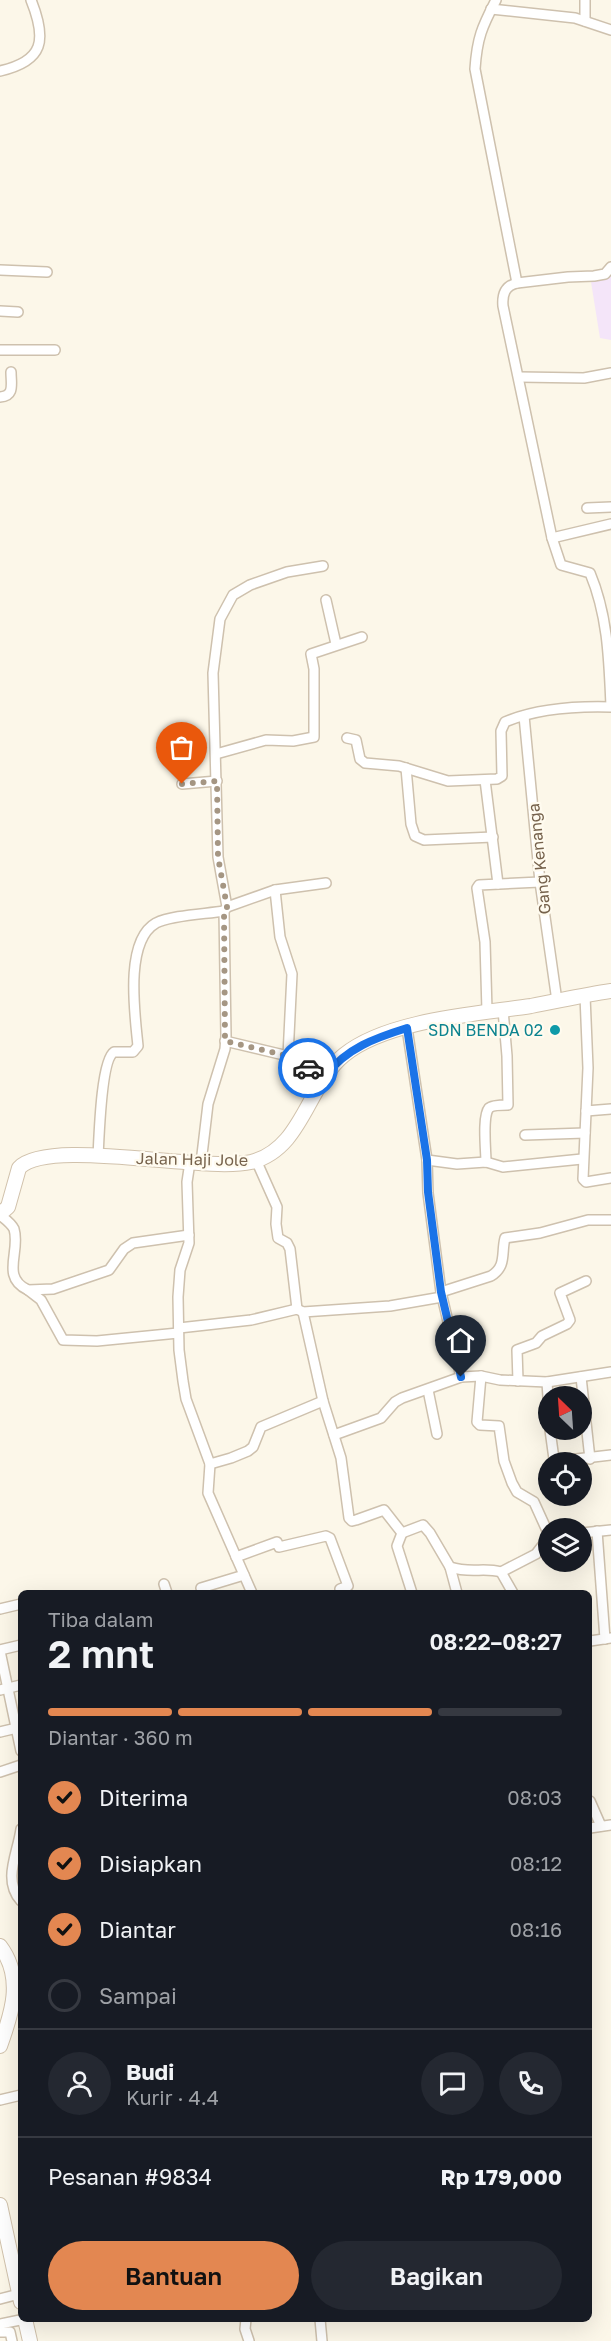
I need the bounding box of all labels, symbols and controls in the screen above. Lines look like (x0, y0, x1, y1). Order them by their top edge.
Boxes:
pin (156, 722, 207, 784)
icon: bag (165, 731, 198, 764)
street label: Gang Kenanga (523, 802, 555, 916)
place label: SDN BENDA 02 (428, 1020, 543, 1040)
marker: SDN BENDA 02 (548, 1023, 562, 1037)
courier (278, 1038, 338, 1098)
icon: car (292, 1052, 325, 1085)
street label: Jalan Haji Jole (136, 1148, 248, 1170)
pin (435, 1315, 486, 1377)
icon: home (444, 1324, 477, 1357)
north arrow (538, 1386, 592, 1440)
map controls (538, 1386, 592, 1572)
button: locate (538, 1452, 592, 1506)
button: layers (538, 1518, 592, 1572)
text: Tiba dalam (48, 1607, 153, 1631)
text: 08:22–08:27 (429, 1628, 562, 1655)
text: 2 mnt (48, 1630, 154, 1677)
text: Diantar · 360 m (48, 1725, 193, 1749)
icon: check (48, 1781, 81, 1814)
text: Diterima (99, 1784, 188, 1811)
text: 08:03 (507, 1785, 562, 1809)
icon: check (48, 1847, 81, 1880)
text: Disiapkan (99, 1850, 202, 1877)
text: 08:12 (510, 1851, 562, 1875)
icon: check (48, 1913, 81, 1946)
text: Diantar (99, 1916, 176, 1943)
text: 08:16 (510, 1917, 562, 1941)
text: Sampai (99, 1982, 177, 2009)
button: person (48, 2052, 111, 2115)
button: chat (421, 2052, 484, 2115)
button: phone (499, 2052, 562, 2115)
text: Budi (126, 2058, 174, 2085)
text: Kurir · 4.4 (126, 2085, 219, 2109)
text: Pesanan #9834 (48, 2163, 212, 2190)
text: Rp 179,000 (440, 2163, 562, 2190)
button: Bantuan (48, 2241, 299, 2310)
button: Bagikan (311, 2241, 562, 2310)

